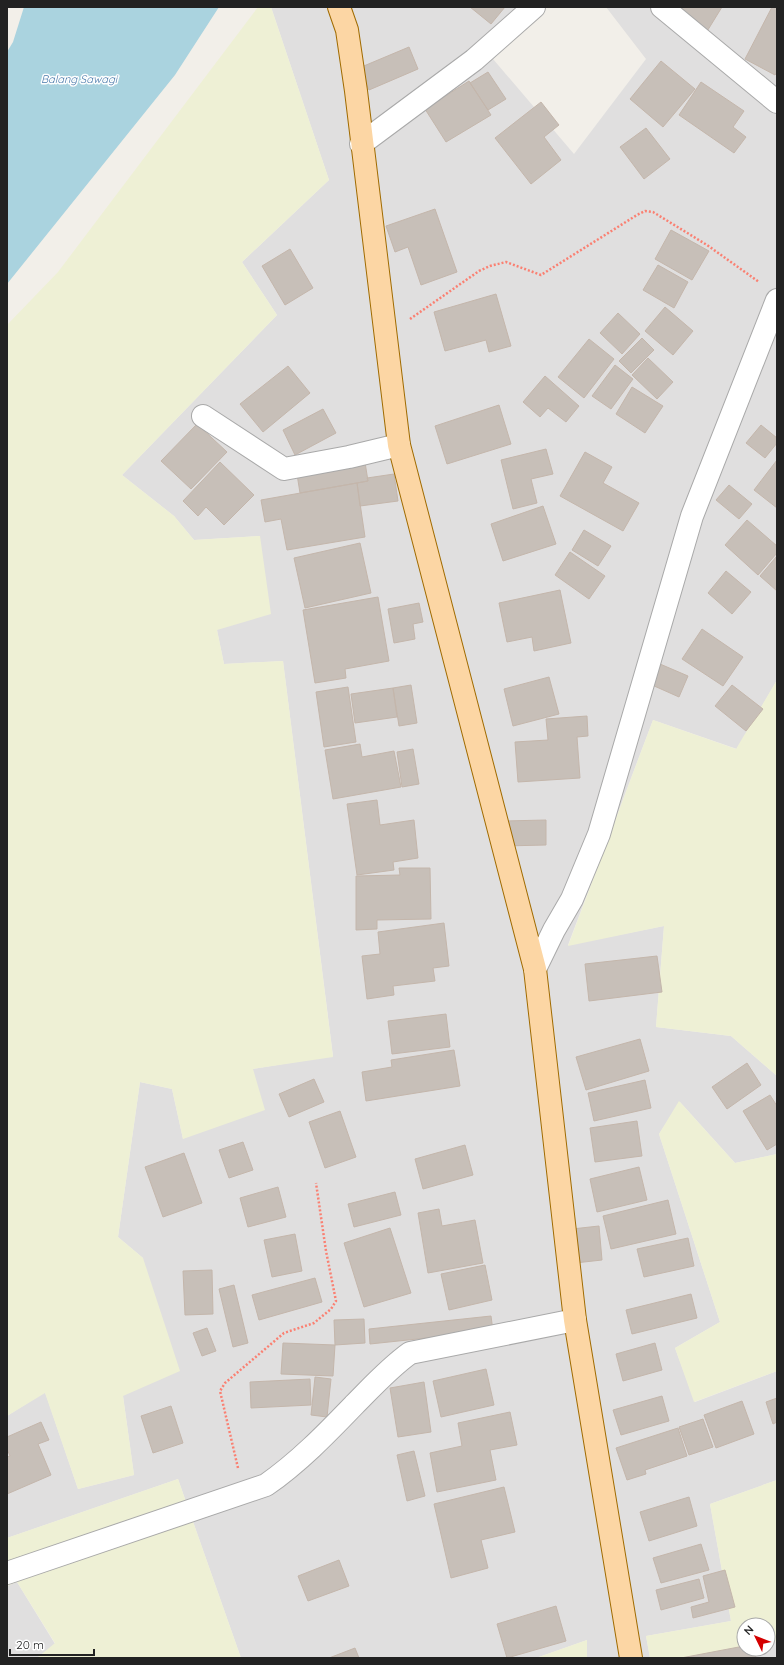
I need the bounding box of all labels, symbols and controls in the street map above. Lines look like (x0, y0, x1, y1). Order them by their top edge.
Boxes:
water label: Balang Sawagi (41, 72, 119, 86)
north arrow (736, 1617, 776, 1657)
text: N (741, 1622, 757, 1638)
scale bar (10, 1631, 94, 1657)
text: 20 m (16, 1637, 44, 1652)

